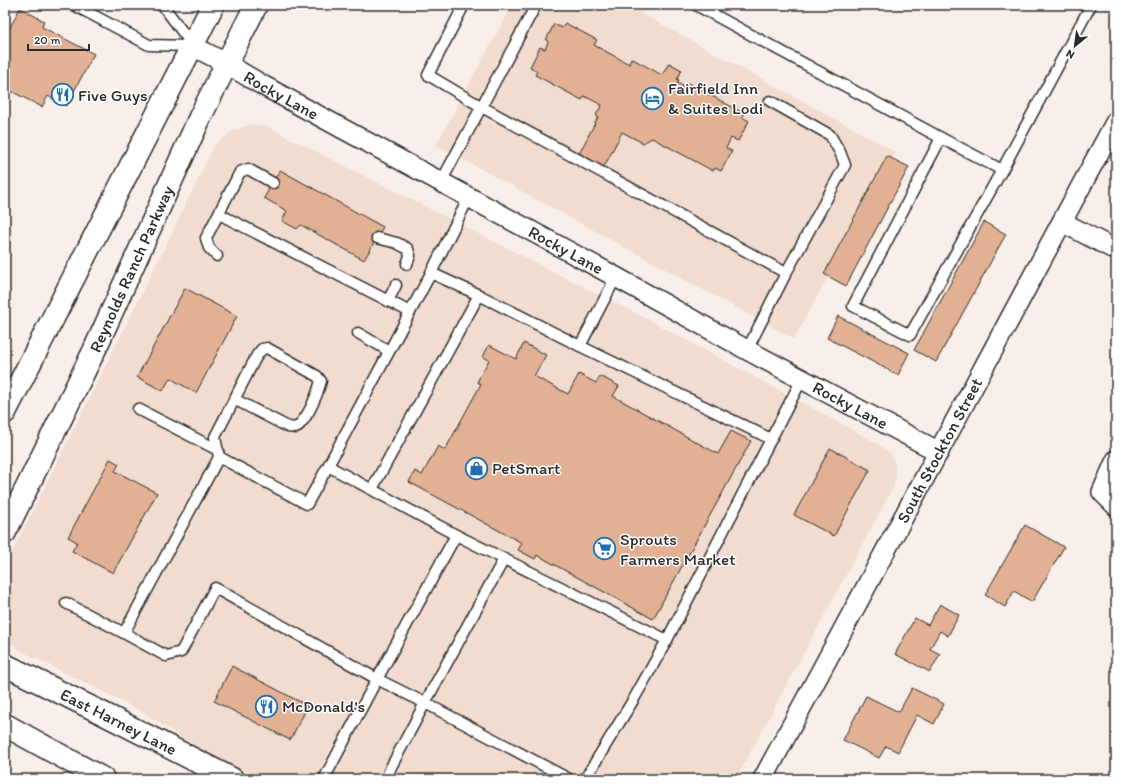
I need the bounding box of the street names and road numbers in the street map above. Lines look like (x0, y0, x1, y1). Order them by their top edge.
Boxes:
street label: Rocky Lane (240, 66, 322, 124)
street label: Reynolds Ranch Parkway (85, 182, 178, 355)
street label: Rocky Lane (525, 221, 607, 278)
street label: South Stockton Street (892, 374, 986, 526)
street label: Rocky Lane (809, 377, 891, 433)
street label: East Harney Lane (57, 684, 180, 759)

